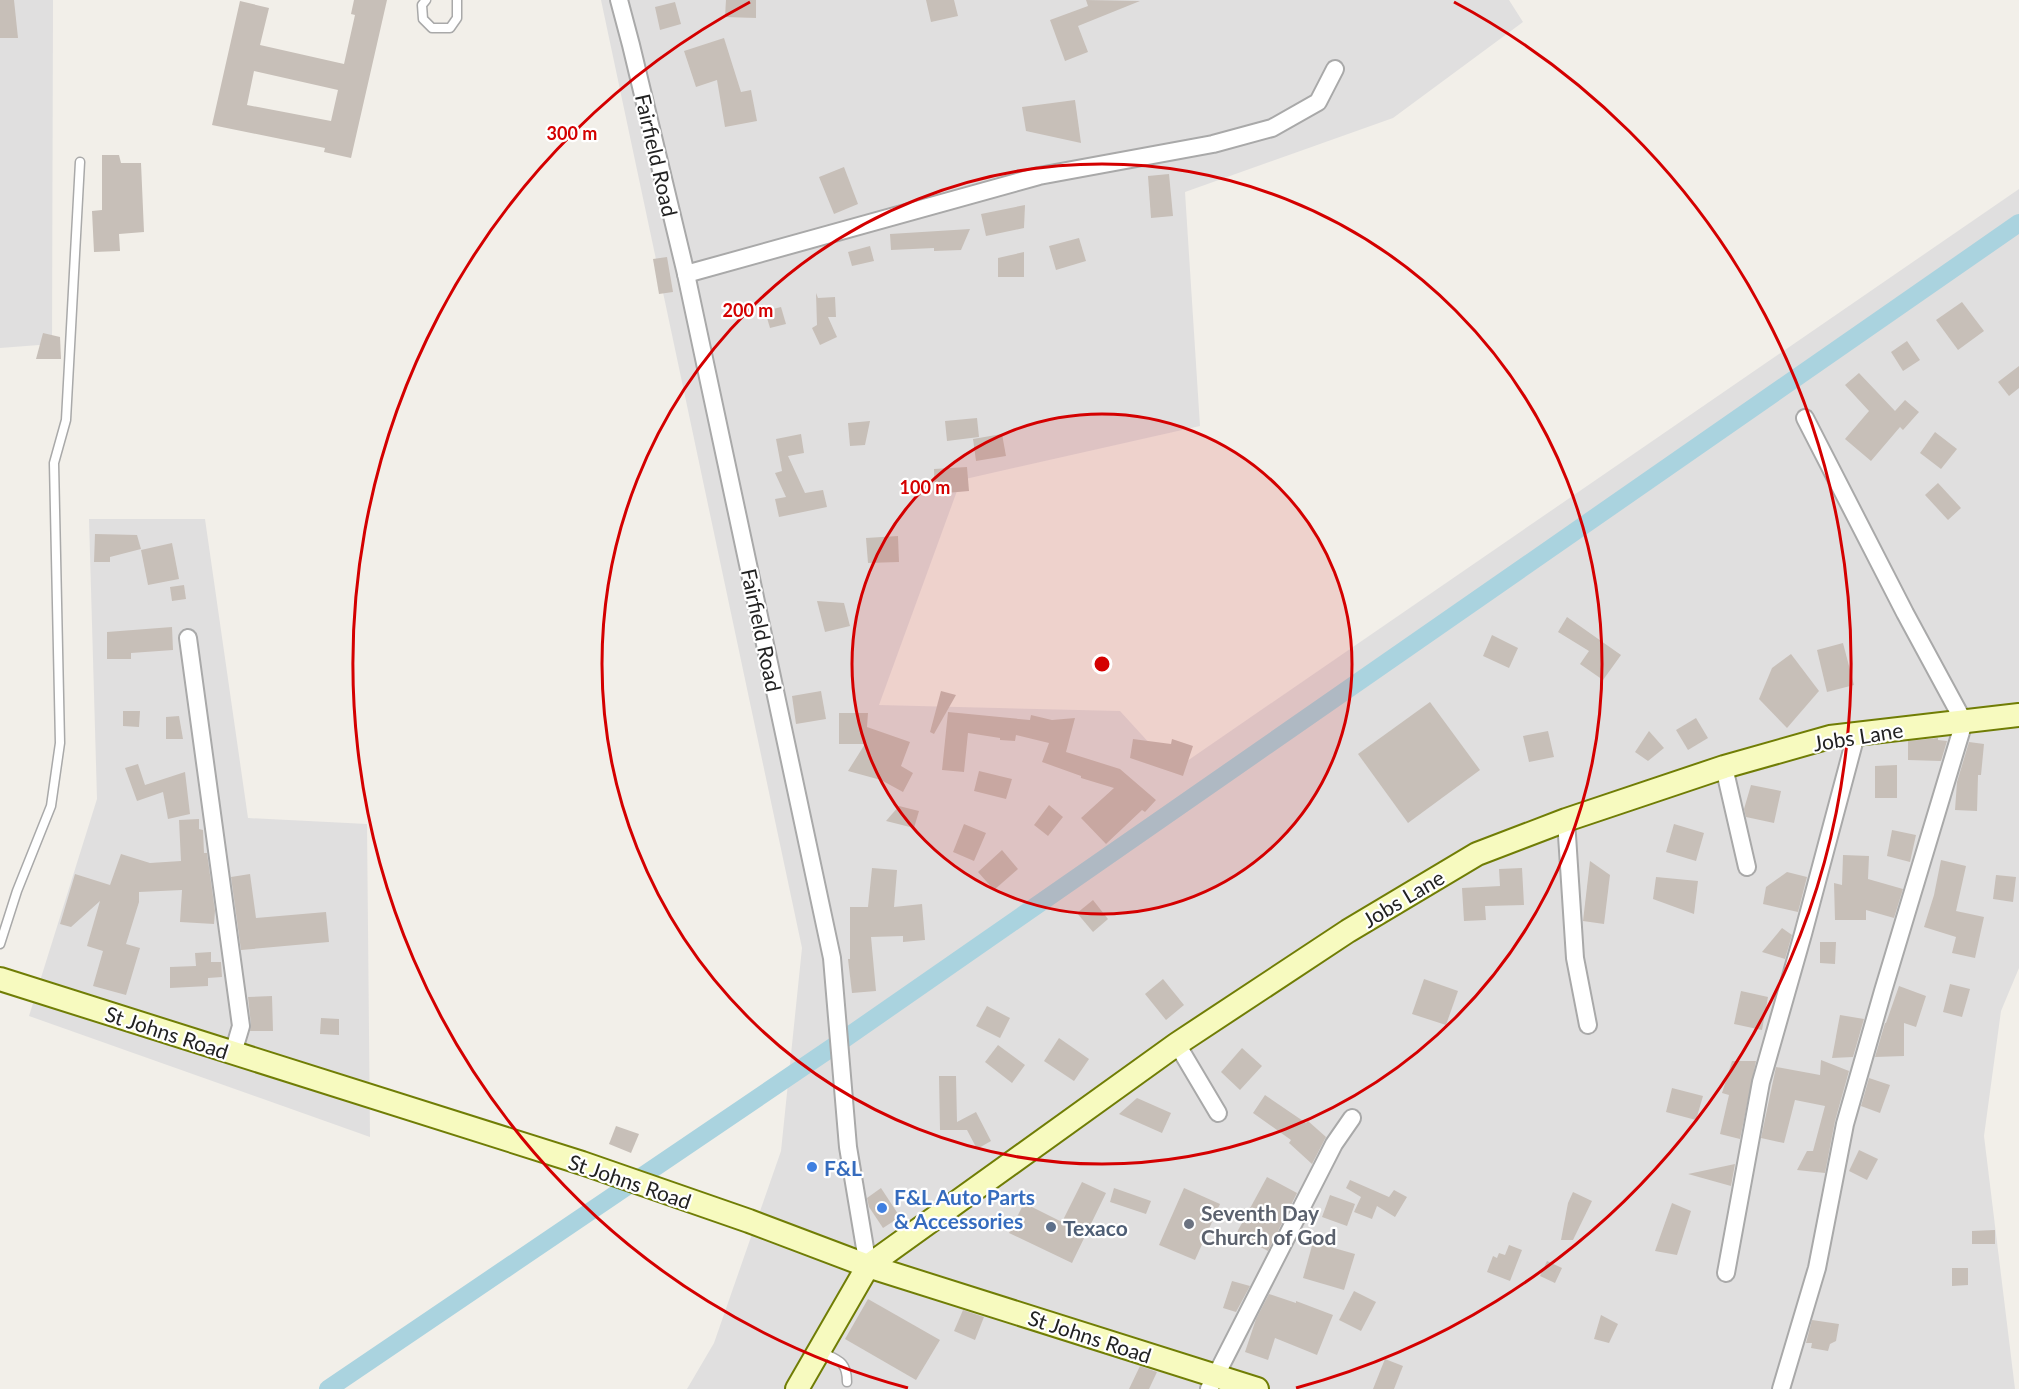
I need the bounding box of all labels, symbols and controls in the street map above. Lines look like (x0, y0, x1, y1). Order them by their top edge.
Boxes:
street label: Fairfield Road (631, 91, 683, 219)
text: 300 m (547, 122, 597, 144)
text: 200 m (723, 299, 773, 321)
text: 100 m (900, 476, 950, 498)
street label: Fairfield Road (737, 566, 787, 694)
centre of rings (1092, 654, 1112, 674)
street label: Jobs Lane (1811, 717, 1905, 755)
street label: Jobs Lane (1358, 864, 1448, 932)
street label: St Johns Road (102, 1000, 232, 1064)
street label: St Johns Road (565, 1148, 695, 1214)
place label: F&L (824, 1155, 862, 1180)
marker: F&L (805, 1160, 819, 1174)
place label: F&L Auto Parts & Accessories (894, 1184, 1035, 1233)
place label: Seventh Day Church of God (1201, 1200, 1336, 1249)
marker: F&L Auto Parts & Accessories (875, 1201, 889, 1215)
place label: Texaco (1063, 1215, 1128, 1240)
marker: Seventh Day Church of God (1182, 1217, 1196, 1231)
marker: Texaco (1044, 1220, 1058, 1234)
street label: St Johns Road (1025, 1304, 1155, 1368)

